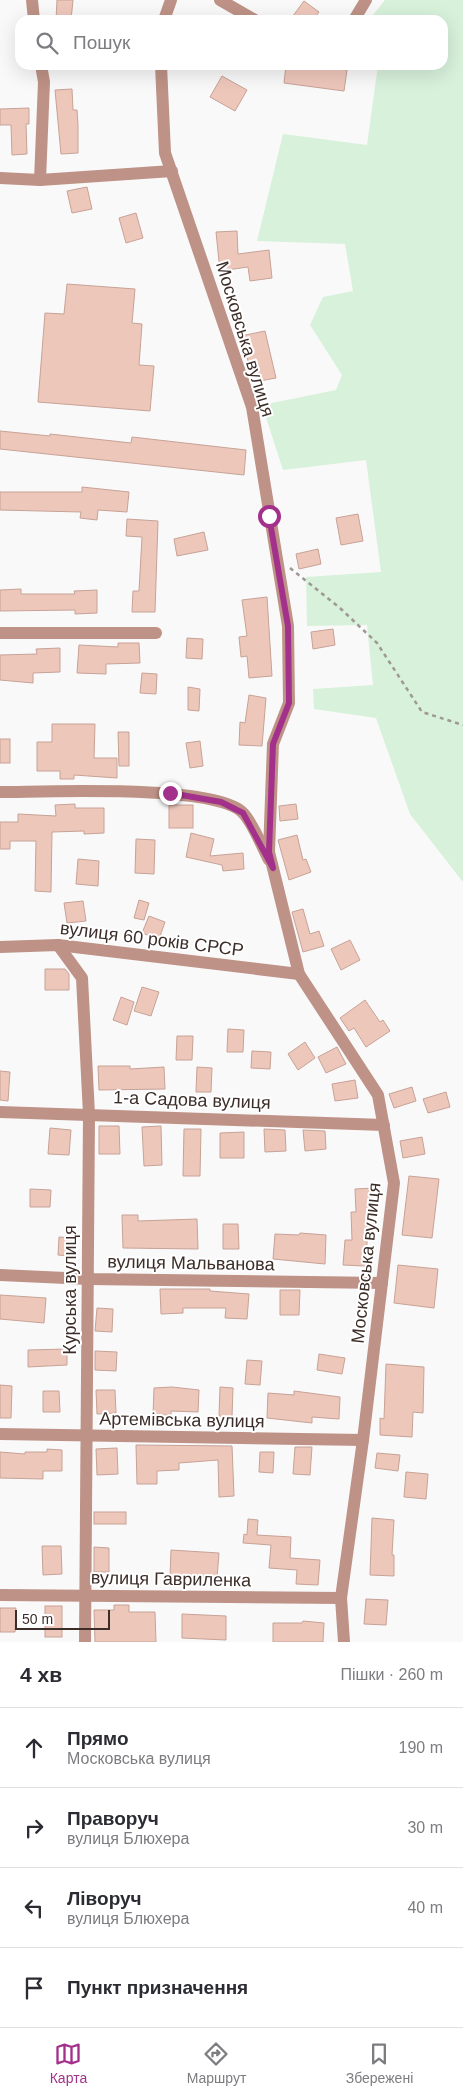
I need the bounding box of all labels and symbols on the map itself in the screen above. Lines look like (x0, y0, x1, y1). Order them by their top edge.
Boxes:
street label: Московська вулиця (212, 259, 278, 419)
route start (258, 505, 281, 528)
route end (159, 782, 182, 805)
street label: вулиця 60 років СРСР (59, 918, 245, 960)
street label: 1-а Садова вулиця (113, 1087, 271, 1113)
street label: Московська вулиця (348, 1182, 384, 1344)
street label: Курська вулиця (60, 1225, 80, 1355)
street label: вулиця Мальванова (107, 1252, 276, 1274)
street label: Артемівська вулиця (99, 1409, 265, 1431)
street label: вулиця Гавриленка (91, 1568, 252, 1590)
scale bar (15, 1607, 110, 1630)

